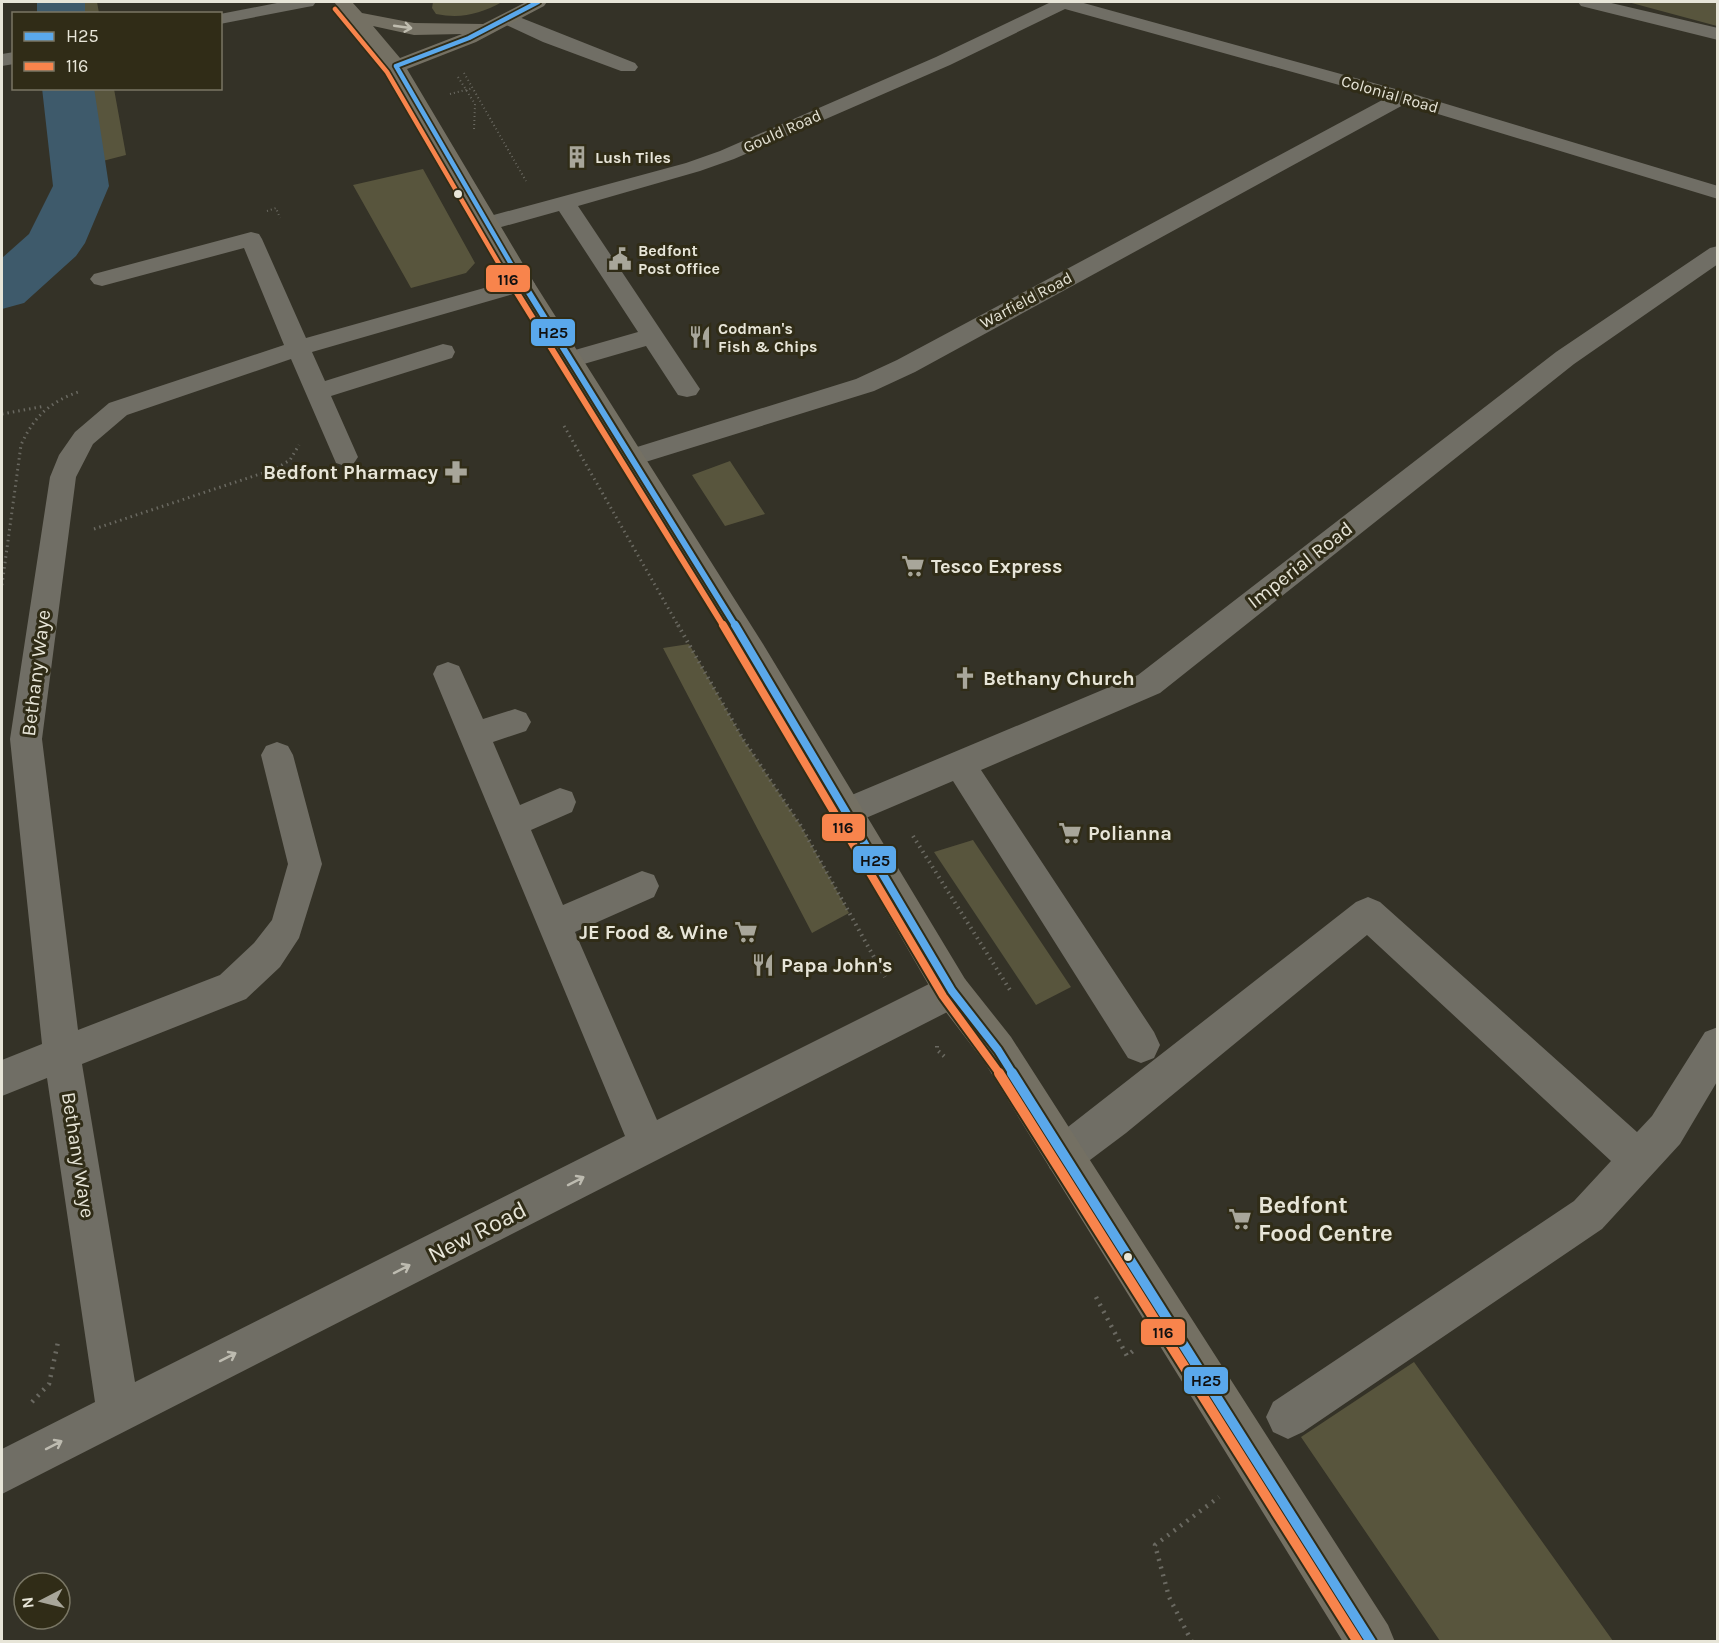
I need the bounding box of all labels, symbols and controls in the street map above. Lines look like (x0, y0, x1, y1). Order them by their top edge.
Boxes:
legend (12, 12, 222, 90)
one-way arrow (393, 22, 413, 33)
text: H25 (66, 25, 99, 47)
text: 116 (66, 55, 88, 77)
street label: Colonial Road (1339, 71, 1441, 117)
street label: Gould Road (740, 105, 824, 157)
building icon: Lush Tiles (564, 144, 590, 170)
place label: Lush Tiles (595, 148, 671, 167)
unlabelled marker (452, 188, 464, 200)
place label: Bedfont Post Office (638, 241, 720, 278)
public building icon: Bedfont Post Office (607, 246, 633, 272)
line badge: 116 (485, 264, 531, 293)
street label: Warfield Road (977, 268, 1075, 332)
text: 116 (497, 270, 519, 289)
line badge: H25 (530, 318, 576, 347)
place label: Codman's Fish & Chips (718, 319, 818, 356)
text: H25 (538, 323, 568, 342)
restaurant icon: Codman's Fish & Chips (687, 324, 713, 350)
pharmacy icon: Bedfont Pharmacy (443, 459, 469, 485)
place label: Bedfont Pharmacy (263, 461, 438, 484)
street label: Imperial Road (1243, 517, 1357, 613)
supermarket icon: Tesco Express (900, 553, 926, 579)
place label: Tesco Express (931, 555, 1063, 578)
street label: Bethany Waye (17, 608, 55, 738)
church icon: Bethany Church (952, 665, 978, 691)
place label: Bethany Church (983, 667, 1135, 690)
line badge: 116 (821, 813, 866, 842)
text: 116 (832, 818, 854, 837)
supermarket icon: Polianna (1057, 820, 1083, 846)
place label: Polianna (1088, 822, 1172, 845)
line badge: H25 (852, 845, 897, 874)
text: H25 (860, 851, 890, 870)
supermarket icon: JE Food & Wine (733, 919, 759, 945)
place label: JE Food & Wine (579, 921, 728, 944)
restaurant icon: Papa John's (750, 952, 776, 978)
place label: Papa John's (781, 954, 893, 977)
street label: Bethany Waye (57, 1090, 99, 1220)
one-way arrow (566, 1175, 584, 1187)
place label: Bedfont Food Centre (1258, 1191, 1393, 1247)
street label: New Road (423, 1195, 531, 1269)
supermarket icon: Bedfont Food Centre (1227, 1206, 1253, 1232)
unlabelled marker (1122, 1251, 1134, 1263)
one-way arrow (392, 1263, 410, 1275)
line badge: 116 (1140, 1318, 1186, 1346)
text: 116 (1152, 1323, 1174, 1342)
one-way arrow (218, 1351, 236, 1363)
line badge: H25 (1183, 1366, 1229, 1395)
text: H25 (1191, 1371, 1221, 1390)
one-way arrow (44, 1439, 62, 1451)
north arrow (12, 1571, 72, 1631)
text: N (17, 1596, 38, 1610)

